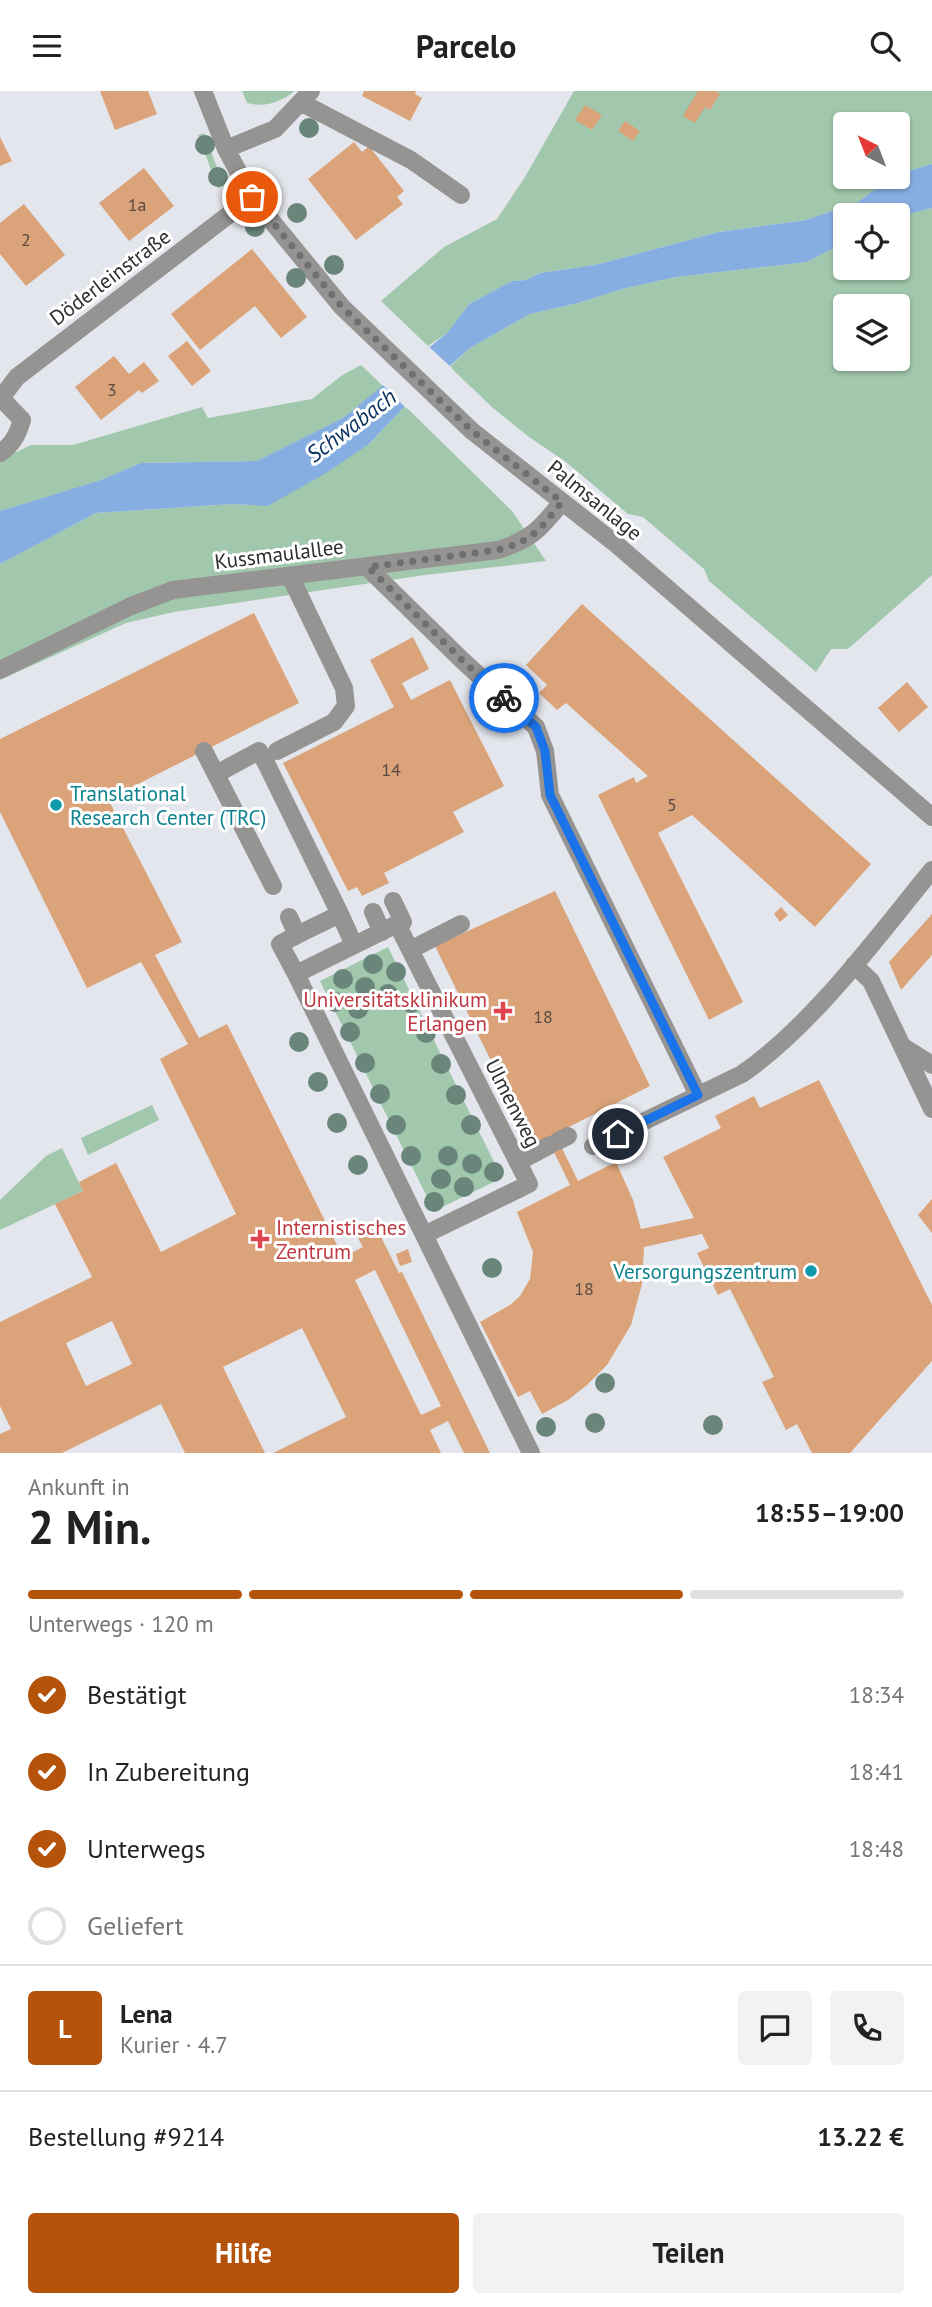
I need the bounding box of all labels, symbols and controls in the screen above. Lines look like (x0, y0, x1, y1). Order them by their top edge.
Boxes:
text: Parcelo (416, 25, 516, 67)
icon: menu (28, 27, 66, 65)
icon: search (866, 27, 904, 65)
north arrow (833, 112, 910, 189)
map controls (833, 112, 910, 371)
pin (222, 167, 282, 227)
icon: bag (233, 178, 271, 216)
house number: 1a (128, 193, 146, 216)
button: locate (833, 203, 910, 280)
street label: Döderleinstraße (44, 223, 176, 331)
house number: 2 (21, 228, 31, 251)
button: layers (833, 294, 910, 371)
house number: 3 (107, 378, 117, 401)
water label: Schwabach (300, 382, 402, 468)
street label: Palmsanlage (542, 454, 648, 546)
street label: Kussmaulallee (213, 533, 345, 575)
courier (469, 663, 539, 733)
icon: bike (485, 679, 523, 717)
house number: 14 (381, 758, 401, 781)
place label: Translational Research Center (TRC) (70, 780, 266, 831)
house number: 5 (667, 793, 677, 816)
marker: Translational Research Center (TRC) (48, 797, 64, 813)
place label: Universitätsklinikum Erlangen (303, 986, 487, 1037)
marker: Universitätsklinikum Erlangen (493, 1001, 513, 1021)
house number: 18 (533, 1005, 553, 1028)
street label: Ulmenweg (479, 1054, 547, 1152)
pin (588, 1104, 648, 1164)
icon: home (599, 1115, 637, 1153)
place label: Internistisches Zentrum (276, 1214, 406, 1265)
marker: Internistisches Zentrum (250, 1229, 270, 1249)
place label: Versorgungszentrum (612, 1258, 797, 1285)
marker: Versorgungszentrum (803, 1263, 819, 1279)
house number: 18 (574, 1277, 594, 1300)
text: Ankunft in (28, 1472, 130, 1501)
text: 18:55–19:00 (755, 1496, 904, 1529)
text: 2 Min. (28, 1497, 151, 1557)
text: Unterwegs · 120 m (28, 1609, 214, 1638)
icon: check (28, 1676, 66, 1714)
text: Bestätigt (87, 1678, 187, 1711)
text: 18:34 (849, 1680, 904, 1709)
icon: check (28, 1753, 66, 1791)
text: In Zubereitung (87, 1755, 250, 1788)
text: 18:41 (849, 1757, 904, 1786)
icon: check (28, 1830, 66, 1868)
text: Unterwegs (87, 1832, 205, 1865)
text: 18:48 (849, 1834, 904, 1863)
text: Geliefert (87, 1909, 184, 1942)
button: chat (738, 1991, 812, 2065)
button: phone (830, 1991, 904, 2065)
text: Lena (120, 1997, 173, 2030)
text: L (58, 2012, 72, 2045)
text: Kurier · 4.7 (120, 2030, 228, 2059)
text: Bestellung #9214 (28, 2120, 224, 2153)
text: 13.22 € (817, 2120, 904, 2153)
button: Hilfe (28, 2213, 459, 2293)
button: Teilen (473, 2213, 904, 2293)

